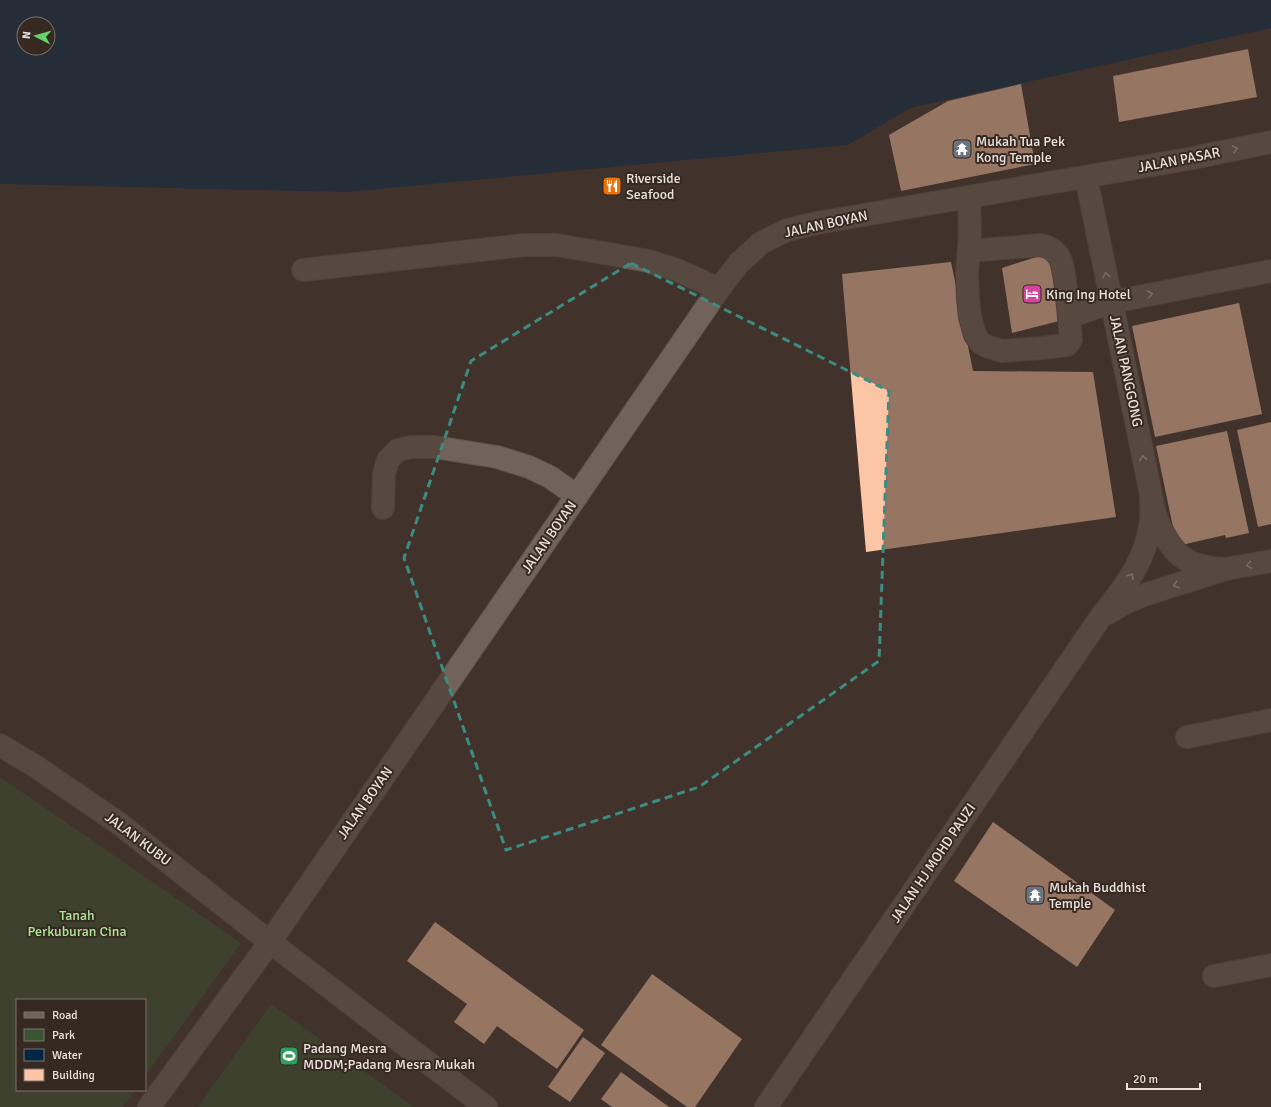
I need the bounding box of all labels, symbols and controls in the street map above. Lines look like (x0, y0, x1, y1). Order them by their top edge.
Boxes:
north arrow (16, 16, 56, 56)
text: N (20, 31, 33, 39)
place label: Mukah Tua Pek Kong Temple (976, 133, 1065, 166)
temple icon: Mukah Tua Pek Kong Temple (951, 138, 973, 160)
street label: JALAN PASAR (1136, 144, 1222, 176)
one-way arrow (1232, 146, 1238, 154)
place label: Riverside Seafood (626, 170, 681, 203)
restaurant icon: Riverside Seafood (601, 175, 623, 197)
street label: JALAN BOYAN (783, 207, 869, 241)
one-way arrow (1103, 272, 1111, 278)
hotel icon: King Ing Hotel (1021, 283, 1043, 305)
place label: King Ing Hotel (1046, 286, 1131, 303)
one-way arrow (1147, 291, 1153, 299)
street label: JALAN PANGGONG (1106, 314, 1146, 428)
one-way arrow (1140, 454, 1148, 461)
street label: JALAN BOYAN (518, 497, 580, 577)
one-way arrow (1245, 560, 1252, 569)
one-way arrow (1127, 573, 1134, 580)
one-way arrow (1172, 580, 1179, 589)
street label: JALAN BOYAN (334, 763, 396, 843)
street label: JALAN HJ MOHD PAUZI (887, 800, 979, 926)
street label: JALAN KUBU (102, 809, 174, 869)
place label: Mukah Buddhist Temple (1049, 879, 1146, 912)
temple icon: Mukah Buddhist Temple (1024, 884, 1046, 906)
park label: Tanah Perkuburan Cina (27, 907, 127, 940)
legend (16, 999, 146, 1091)
text: Road (52, 1008, 78, 1023)
text: Park (52, 1028, 75, 1043)
place label: Padang Mesra MDDM;Padang Mesra Mukah (303, 1040, 475, 1073)
sports icon: Padang Mesra MDDM;Padang Mesra Mukah (278, 1045, 300, 1067)
text: Water (52, 1048, 83, 1063)
scale bar (1127, 1065, 1200, 1091)
text: Building (52, 1068, 95, 1083)
text: 20 m (1133, 1072, 1158, 1087)

